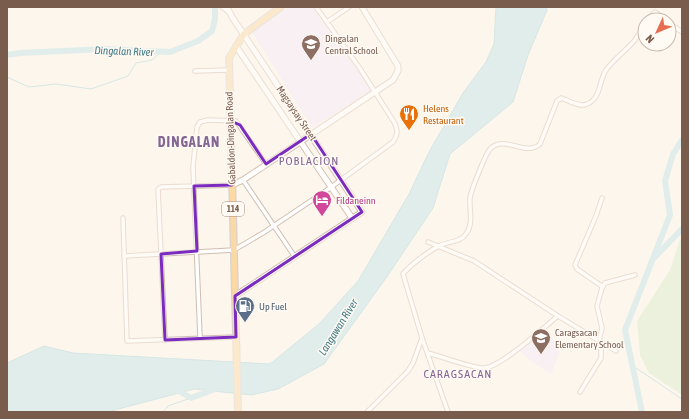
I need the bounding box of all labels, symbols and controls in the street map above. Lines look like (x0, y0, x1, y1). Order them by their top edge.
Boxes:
north arrow (637, 12, 677, 52)
text: N (643, 32, 656, 45)
school or university icon: Dingalan Central School (300, 33, 322, 61)
place label: Dingalan Central School (325, 33, 378, 56)
water label: Dingalan River (94, 44, 155, 58)
street label: Magsaysay Street (274, 84, 319, 143)
street label: Gabaldon-Dingalan Road (223, 91, 238, 185)
restaurant icon: Helens Restaurant (398, 103, 420, 131)
place label: Helens Restaurant (423, 103, 464, 126)
district label: DINGALAN (158, 134, 220, 150)
district label: POBLACION (279, 154, 339, 168)
hotel icon: Fildaneinn (311, 189, 333, 217)
place label: Fildaneinn (336, 195, 376, 206)
road number: 114 (222, 202, 244, 216)
fuel station icon: Up Fuel (234, 295, 256, 323)
water label: Langawan River (316, 296, 360, 357)
place label: Up Fuel (259, 301, 287, 312)
school or university icon: Caragsacan Elementary School (530, 327, 552, 355)
place label: Caragsacan Elementary School (555, 327, 624, 350)
district label: CARAGSACAN (424, 367, 492, 381)

